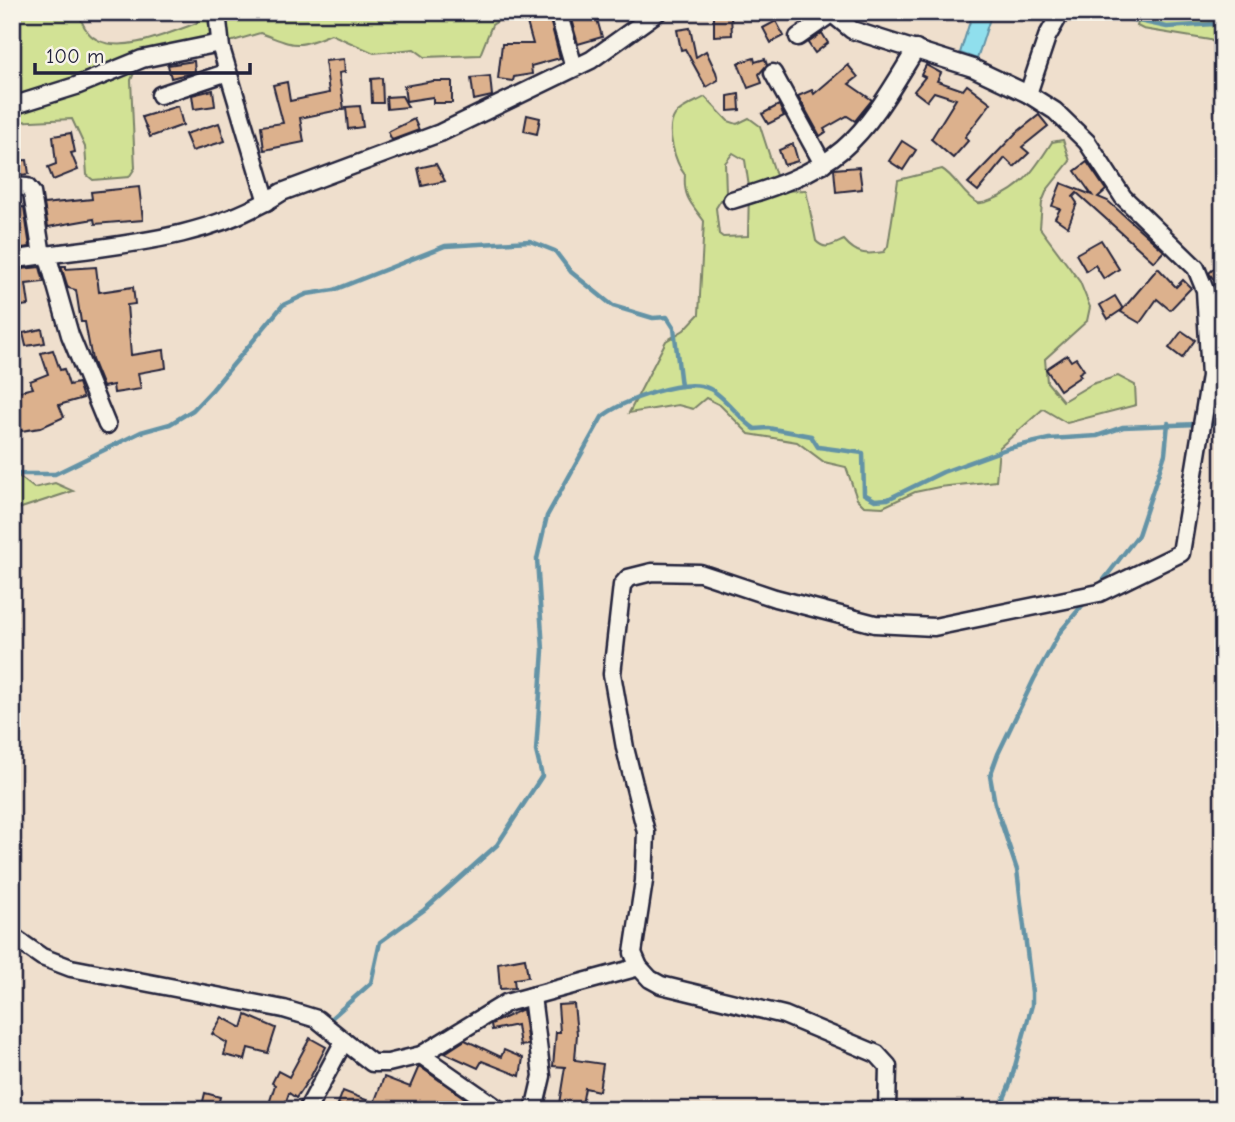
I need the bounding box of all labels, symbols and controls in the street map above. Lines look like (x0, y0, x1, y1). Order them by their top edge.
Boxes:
scale bar (35, 32, 250, 76)
text: 100 m (46, 44, 104, 68)

